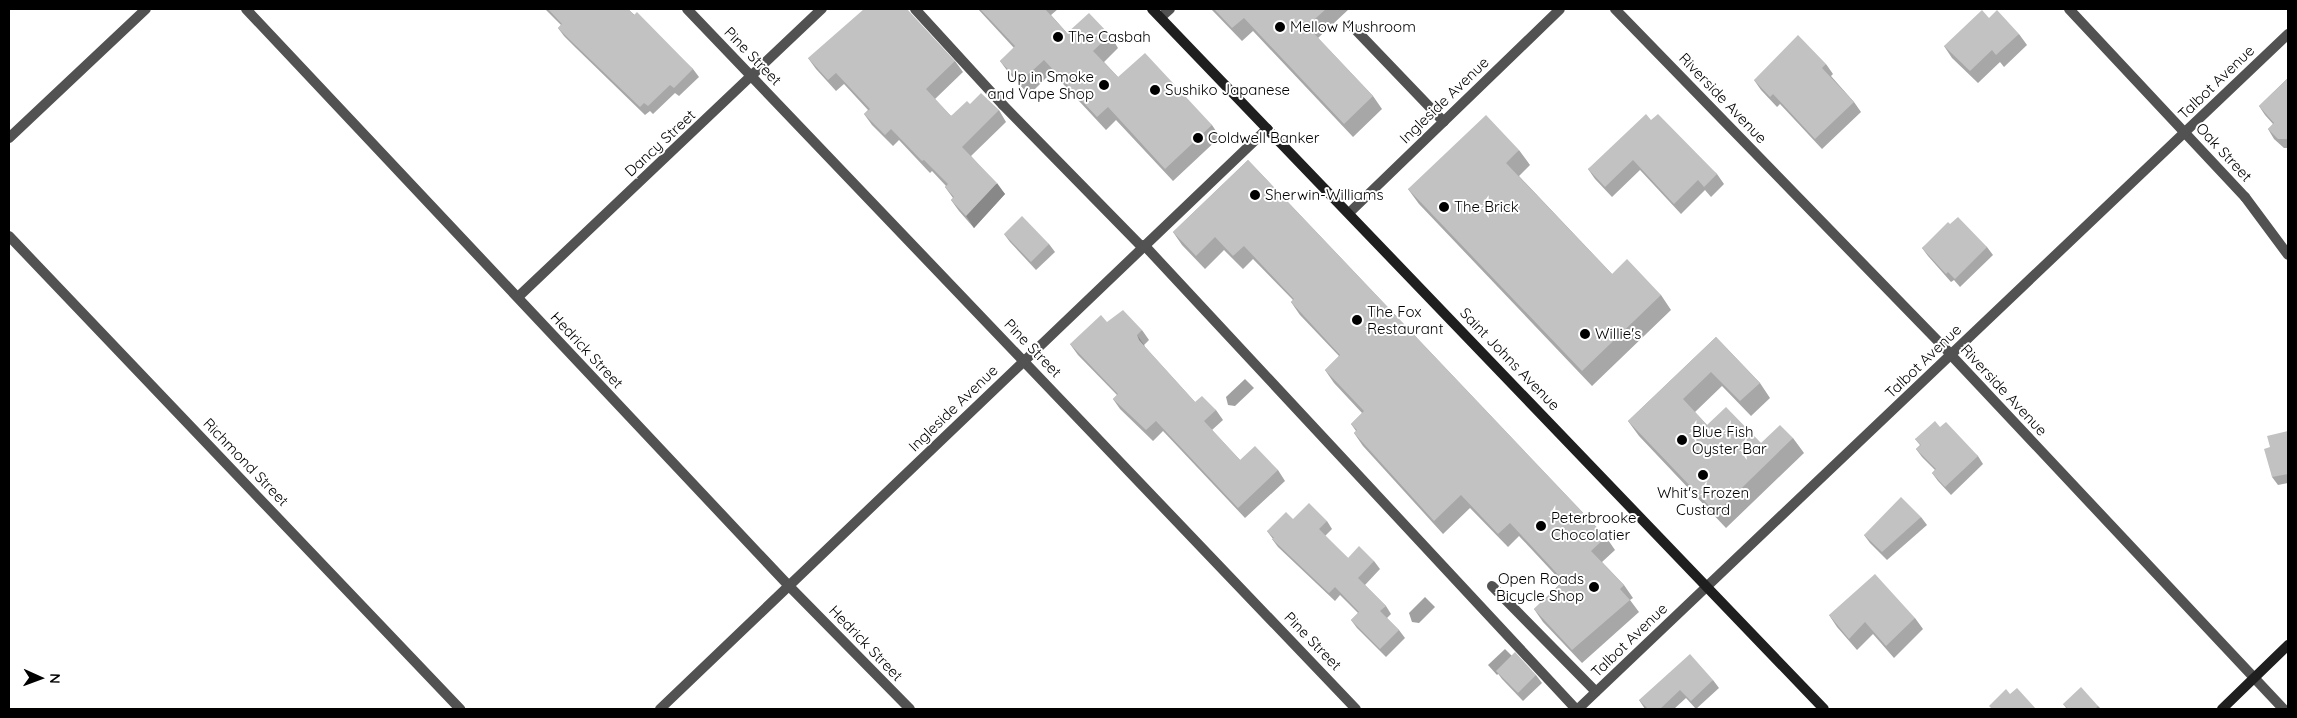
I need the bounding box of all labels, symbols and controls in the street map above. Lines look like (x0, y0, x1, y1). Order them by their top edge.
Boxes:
place label: Mellow Mushroom (1290, 18, 1416, 36)
marker: Mellow Mushroom (1274, 21, 1286, 33)
street label: Pine Street (721, 23, 785, 89)
place label: The Casbah (1068, 28, 1151, 46)
marker: The Casbah (1052, 31, 1064, 43)
street label: Talbot Avenue (2174, 41, 2258, 123)
street label: Riverside Avenue (1675, 49, 1771, 147)
street label: Ingleside Avenue (1396, 53, 1492, 147)
place label: Up in Smoke and Vape Shop (987, 67, 1094, 102)
marker: Up in Smoke and Vape Shop (1098, 79, 1110, 91)
place label: Sushiko Japanese (1165, 81, 1290, 99)
marker: Sushiko Japanese (1149, 84, 1161, 96)
street label: Dancy Street (621, 106, 699, 180)
street label: Oak Street (2192, 119, 2256, 185)
place label: Coldwell Banker (1208, 129, 1319, 147)
marker: Coldwell Banker (1192, 132, 1204, 144)
place label: Sherwin-Williams (1265, 186, 1384, 204)
marker: Sherwin-Williams (1249, 189, 1261, 201)
place label: The Brick (1454, 198, 1519, 216)
marker: The Brick (1438, 201, 1450, 213)
place label: The Fox Restaurant (1367, 302, 1443, 337)
street label: Saint Johns Avenue (1456, 304, 1564, 414)
street label: Hedrick Street (547, 308, 627, 392)
marker: The Fox Restaurant (1351, 314, 1363, 326)
street label: Pine Street (1001, 315, 1065, 381)
street label: Talbot Avenue (1881, 320, 1965, 402)
place label: Willie's (1595, 325, 1641, 343)
marker: Willie's (1579, 328, 1591, 340)
street label: Riverside Avenue (1957, 341, 2051, 439)
street label: Ingleside Avenue (905, 361, 1001, 455)
street label: Richmond Street (200, 414, 292, 510)
place label: Blue Fish Oyster Bar (1692, 422, 1767, 457)
marker: Blue Fish Oyster Bar (1676, 434, 1688, 446)
marker: Whit's Frozen Custard (1697, 469, 1709, 481)
place label: Whit's Frozen Custard (1657, 483, 1749, 518)
place label: Peterbrooke Chocolatier (1551, 508, 1636, 543)
marker: Peterbrooke Chocolatier (1535, 520, 1547, 532)
place label: Open Roads Bicycle Shop (1496, 569, 1584, 604)
marker: Open Roads Bicycle Shop (1588, 581, 1600, 593)
street label: Talbot Avenue (1587, 599, 1671, 681)
street label: Hedrick Street (825, 601, 907, 685)
street label: Pine Street (1281, 608, 1345, 674)
north arrow (15, 653, 65, 703)
text: N (46, 673, 64, 684)

